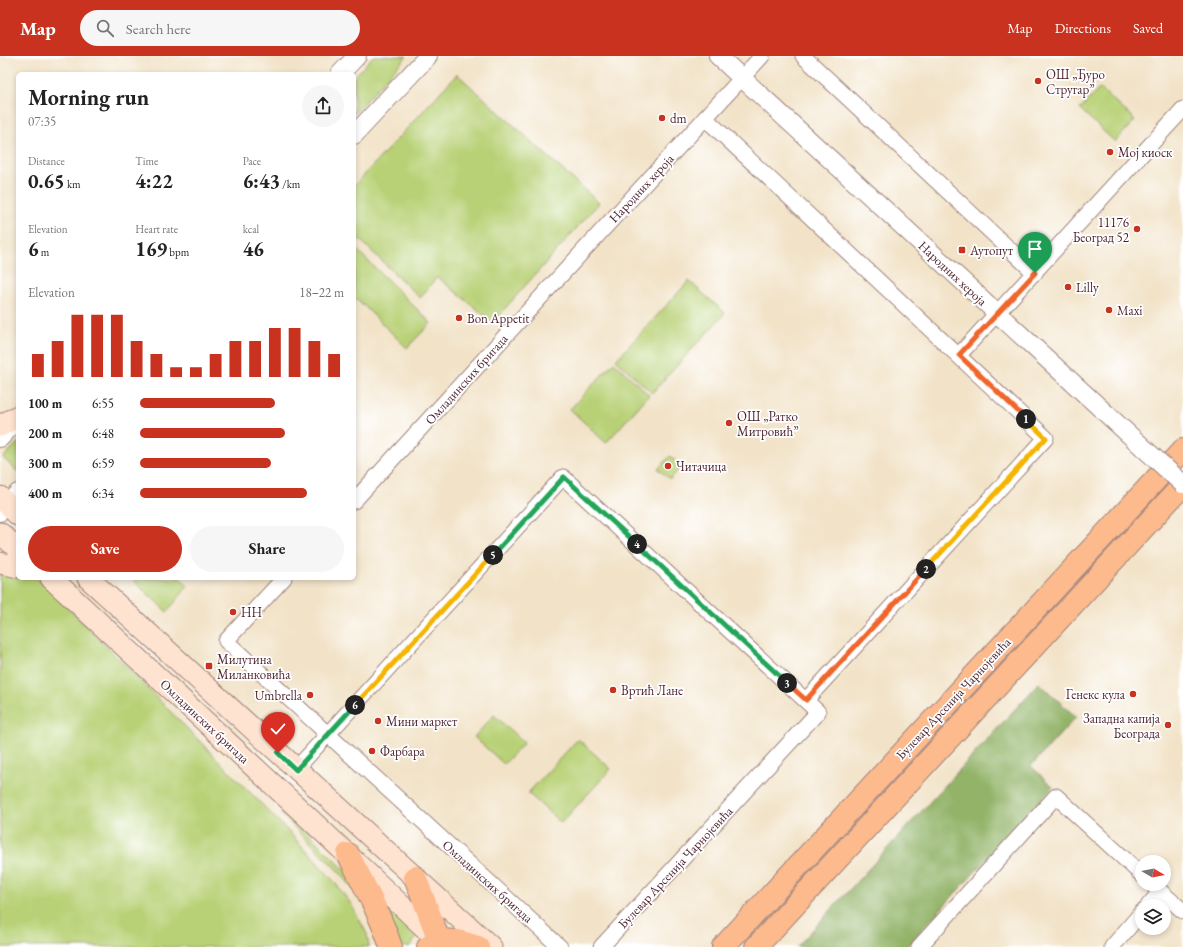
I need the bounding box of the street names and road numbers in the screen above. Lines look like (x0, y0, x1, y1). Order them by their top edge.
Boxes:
street label: Народних хероја (605, 150, 678, 226)
street label: Народних хероја (915, 237, 991, 310)
street label: Омладинских бригада (421, 330, 512, 428)
street label: Булевар Арсенија Чарнојевића (892, 633, 1015, 763)
street label: Омладинских бригада (156, 676, 253, 768)
street label: Булевар Арсенија Чарнојевића (614, 802, 737, 932)
street label: Омладинских бригада (439, 836, 537, 927)

